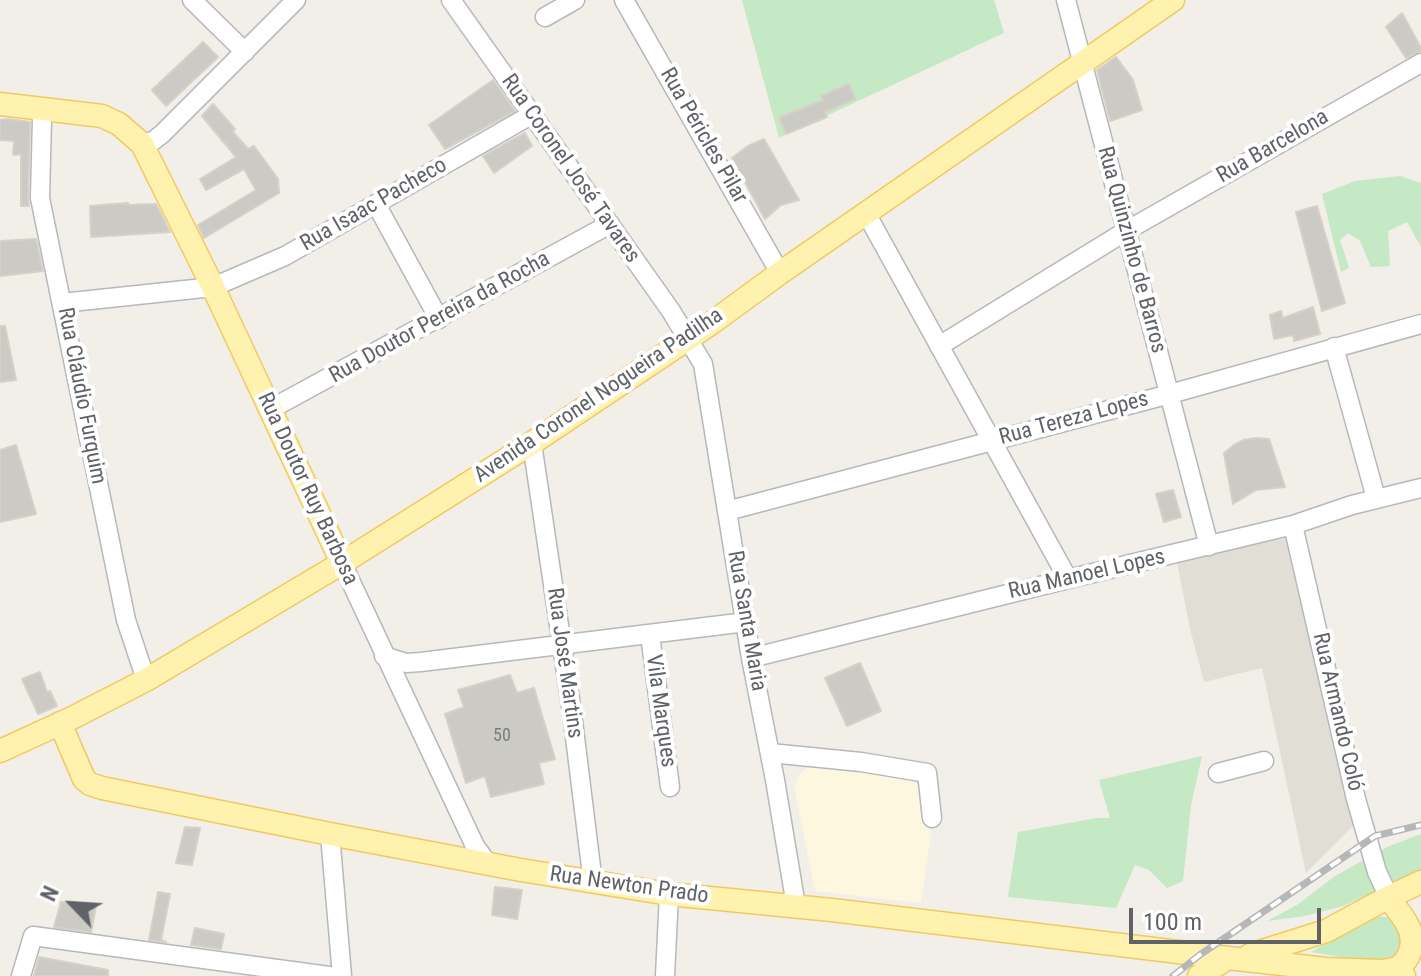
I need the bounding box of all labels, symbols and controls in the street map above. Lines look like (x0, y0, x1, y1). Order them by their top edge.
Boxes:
street label: Rua Péricles Pilar (654, 64, 752, 208)
street label: Rua Coronel José Tavares (495, 70, 645, 268)
street label: Rua Barcelona (1212, 104, 1334, 190)
street label: Rua Quinzinho de Barros (1091, 144, 1171, 356)
street label: Rua Isaac Pacheco (296, 152, 452, 258)
street label: Rua Doutor Pereira da Rocha (325, 246, 555, 390)
street label: Avenida Coronel Nogueira Padilha (470, 303, 728, 489)
street label: Rua Cláudio Furquim (51, 305, 111, 487)
street label: Rua Tereza Lopes (997, 386, 1151, 452)
street label: Rua Doutor Ruy Barbosa (251, 389, 363, 589)
street label: Rua Manoel Lopes (1006, 544, 1168, 606)
street label: Rua Santa Maria (721, 549, 771, 693)
street label: Rua José Martins (540, 586, 588, 740)
street label: Rua Armando Coló (1306, 630, 1368, 794)
street label: Vila Marques (639, 653, 681, 769)
house number: 50 (493, 725, 511, 747)
street label: Rua Newton Prado (548, 862, 710, 910)
north arrow (32, 864, 112, 944)
text: N (36, 882, 64, 905)
scale bar (1133, 892, 1325, 942)
text: 100 m (1143, 908, 1202, 936)

